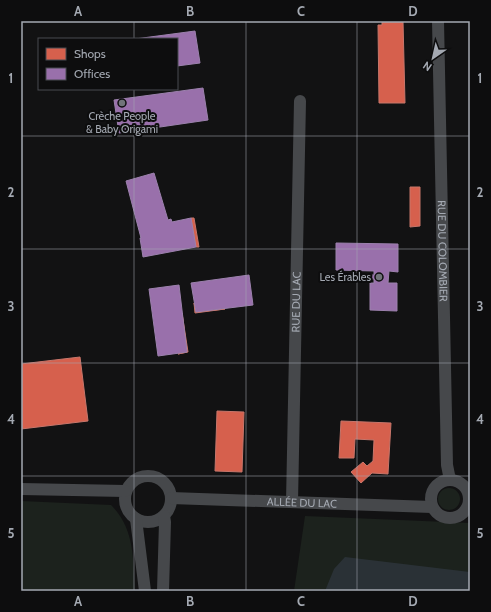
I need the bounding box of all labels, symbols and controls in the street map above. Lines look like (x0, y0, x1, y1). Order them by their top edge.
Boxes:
text: A (74, 3, 83, 19)
text: B (186, 3, 194, 19)
text: C (297, 3, 305, 19)
text: D (408, 3, 418, 19)
legend (38, 38, 178, 90)
north arrow (413, 38, 453, 78)
text: Shops (74, 46, 106, 61)
text: N (420, 58, 435, 74)
text: Offices (74, 66, 110, 81)
text: 1 (9, 70, 13, 86)
text: 1 (478, 70, 482, 86)
marker: Crèche People & Baby Origami (117, 98, 127, 108)
place label: Crèche People & Baby Origami (86, 109, 158, 136)
text: 2 (8, 184, 15, 200)
text: 2 (477, 184, 484, 200)
street label: RUE DU COLOMBIER (435, 200, 451, 302)
place label: Les Érables (319, 270, 371, 284)
street label: RUE DU LAC (288, 271, 304, 332)
marker: Les Érables (374, 272, 384, 282)
text: 3 (7, 298, 15, 314)
text: 3 (476, 298, 484, 314)
text: 4 (7, 411, 15, 427)
text: 4 (476, 411, 484, 427)
street label: ALLÉE DU LAC (267, 494, 337, 511)
text: 5 (8, 525, 15, 541)
text: 5 (477, 525, 484, 541)
text: A (74, 593, 83, 609)
text: B (186, 593, 194, 609)
text: C (297, 593, 305, 609)
text: D (408, 593, 418, 609)

